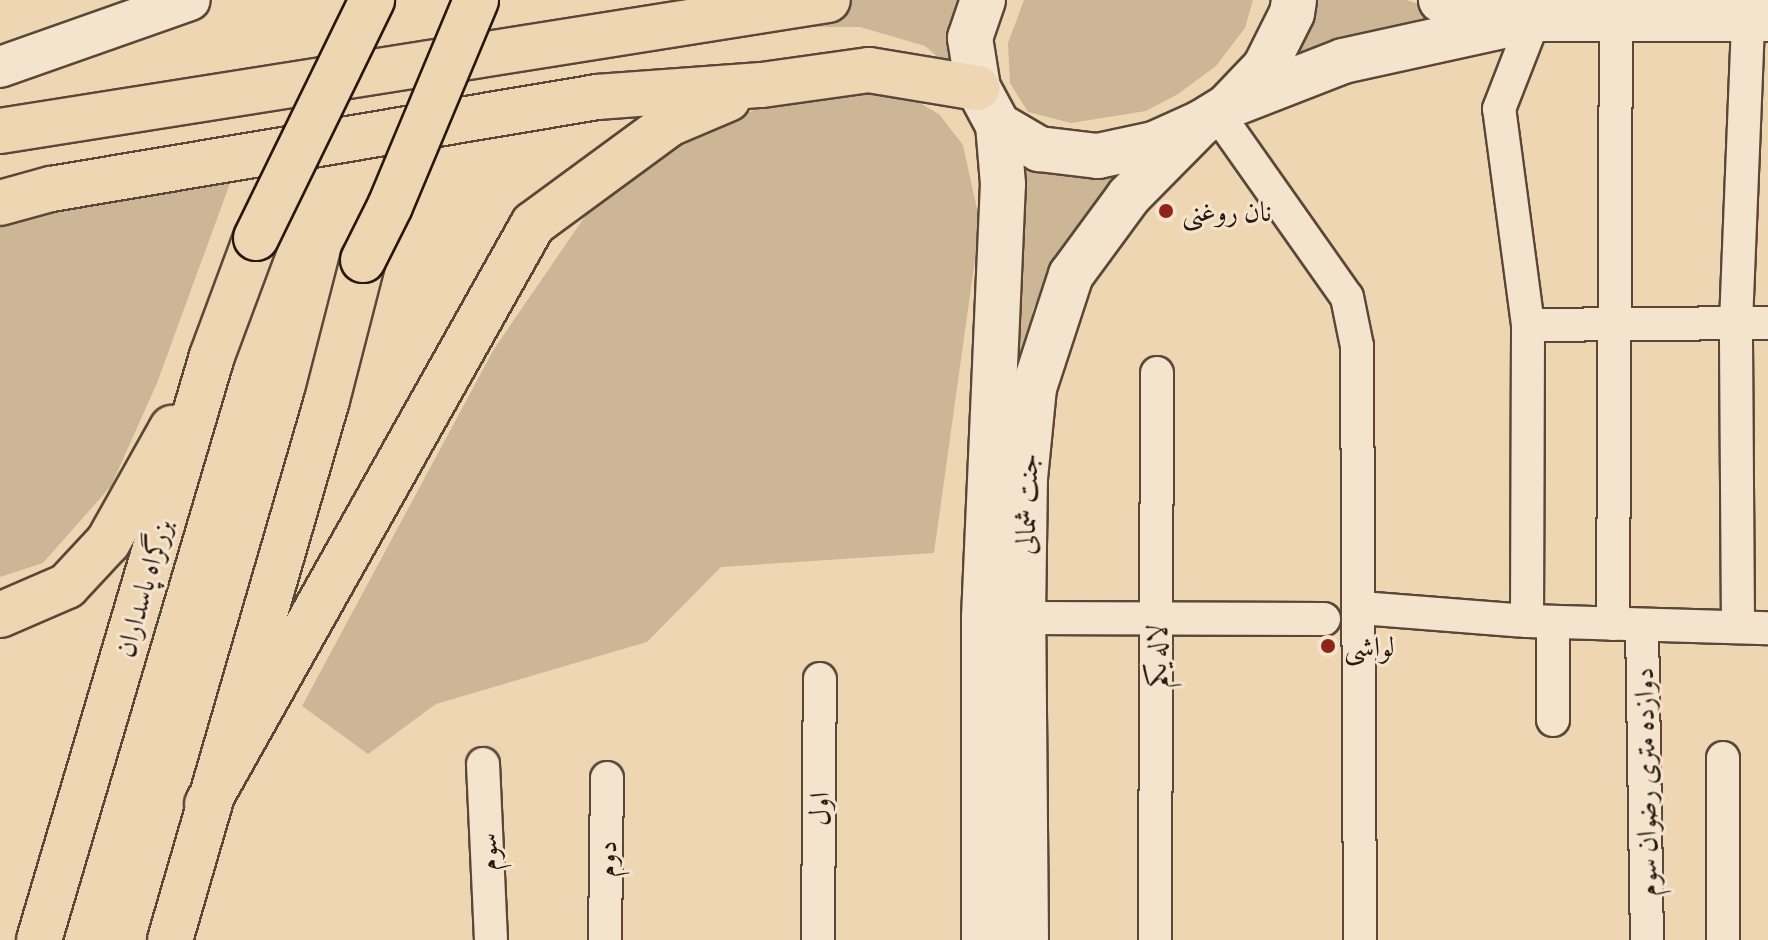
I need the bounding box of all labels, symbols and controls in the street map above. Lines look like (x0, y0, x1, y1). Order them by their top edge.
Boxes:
place label: نان روغنی (1182, 194, 1271, 228)
marker: نان روغنی (1157, 202, 1175, 220)
street label: جنت شمالی (1007, 453, 1045, 555)
street label: بزرگراه پاسداران (107, 515, 179, 661)
street label: لاله یکم (1139, 624, 1173, 688)
place label: لواشی (1344, 629, 1395, 663)
marker: لواشی (1319, 637, 1337, 655)
street label: دوازده متری رضوان سوم (1626, 667, 1664, 897)
street label: اول (802, 792, 836, 826)
street label: سوم (470, 832, 504, 872)
street label: دوم (589, 840, 623, 878)

